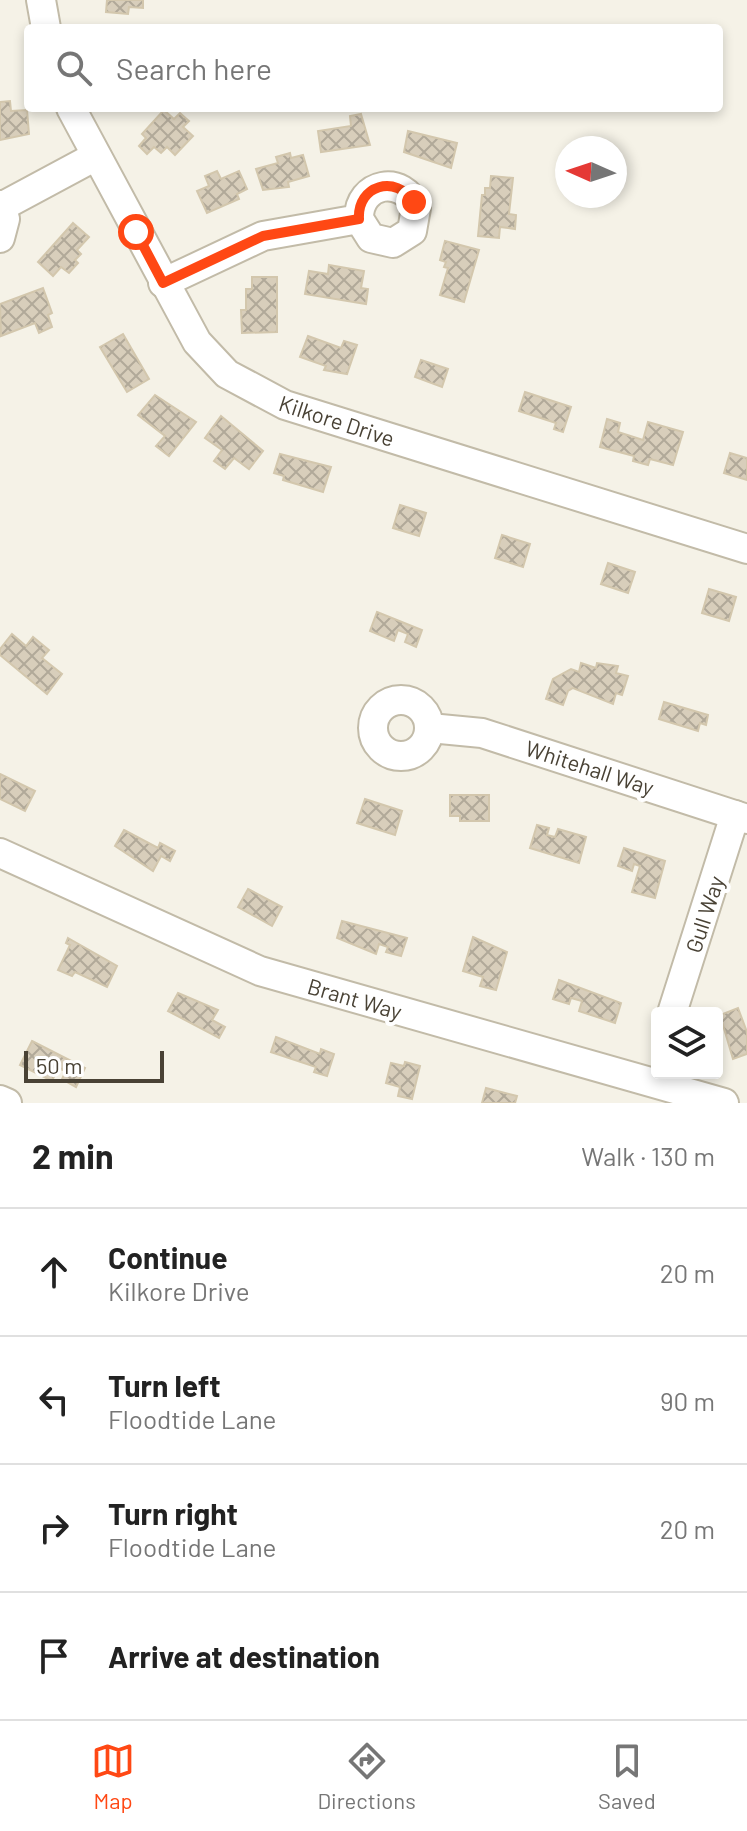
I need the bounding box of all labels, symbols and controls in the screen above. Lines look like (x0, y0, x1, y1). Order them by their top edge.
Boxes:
search box (24, 24, 723, 112)
icon: search (52, 46, 96, 90)
text: Search here (116, 50, 272, 86)
north arrow (555, 136, 627, 208)
route end (396, 184, 432, 220)
route start (118, 214, 154, 250)
street label: Kilkore Drive (276, 389, 398, 451)
street label: Whitehall Way (523, 734, 657, 800)
street label: Gull Way (679, 872, 729, 956)
street label: Brant Way (305, 972, 405, 1024)
map controls (651, 1007, 723, 1079)
button: layers (651, 1007, 723, 1079)
scale bar (24, 1047, 164, 1083)
text: 50 m (36, 1052, 82, 1078)
text: 2 min (32, 1135, 114, 1176)
text: Walk · 130 m (581, 1140, 715, 1171)
text: Continue (108, 1239, 228, 1275)
icon: ahead (32, 1250, 76, 1294)
text: 20 m (660, 1257, 715, 1288)
text: Kilkore Drive (108, 1275, 250, 1306)
text: Turn left (108, 1367, 221, 1403)
icon: left (32, 1378, 76, 1422)
text: 90 m (660, 1385, 715, 1416)
text: Floodtide Lane (108, 1403, 276, 1434)
text: Turn right (108, 1495, 238, 1531)
icon: right (32, 1506, 76, 1550)
text: 20 m (660, 1513, 715, 1544)
text: Floodtide Lane (108, 1531, 276, 1562)
icon: arrive (32, 1634, 76, 1678)
text: Arrive at destination (108, 1638, 380, 1674)
tab: Map (91, 1739, 135, 1813)
tab: Directions (317, 1739, 416, 1813)
tab: Saved (598, 1739, 656, 1813)

